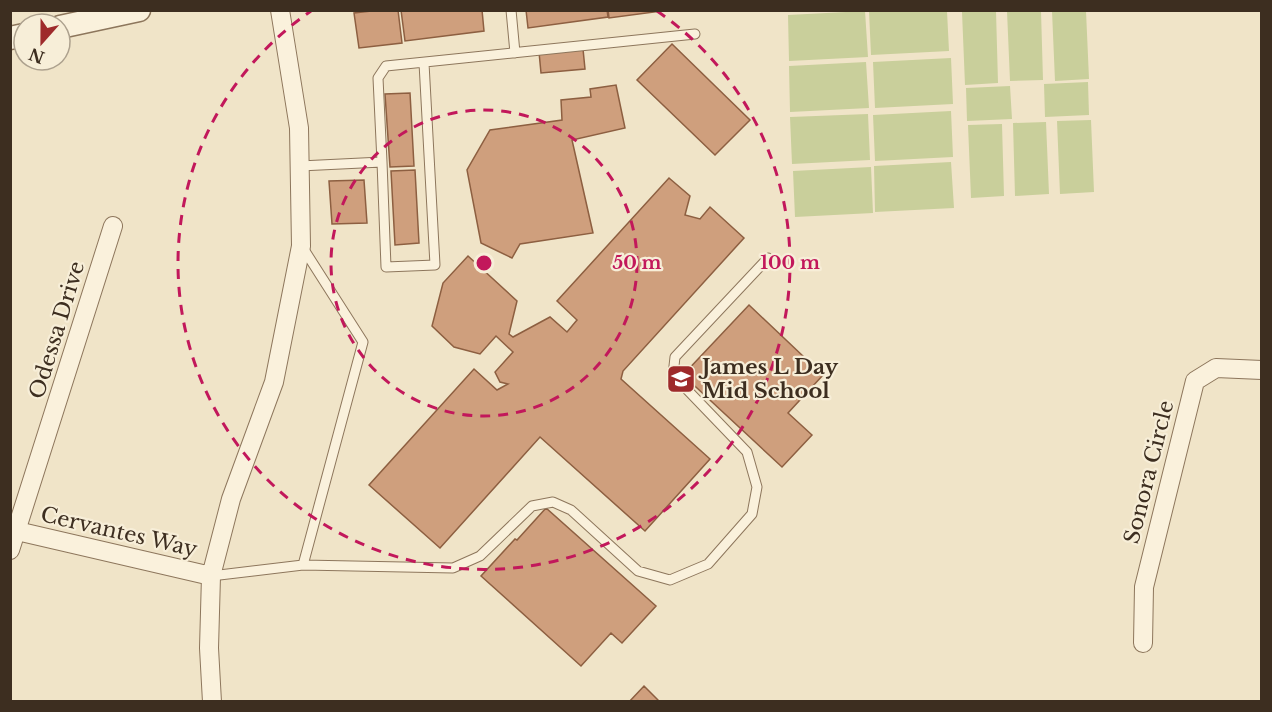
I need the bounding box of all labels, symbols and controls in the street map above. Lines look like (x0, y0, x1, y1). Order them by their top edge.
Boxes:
north arrow (12, 12, 72, 72)
text: N (26, 44, 47, 68)
text: 50 m (613, 252, 662, 274)
text: 100 m (760, 252, 820, 274)
centre of rings (474, 253, 494, 273)
street label: Odessa Drive (24, 258, 90, 402)
place label: James L Day Mid School (698, 354, 838, 404)
school or university icon: James L Day Mid School (665, 363, 697, 395)
street label: Sonora Circle (1119, 398, 1179, 546)
street label: Cervantes Way (38, 501, 200, 563)

